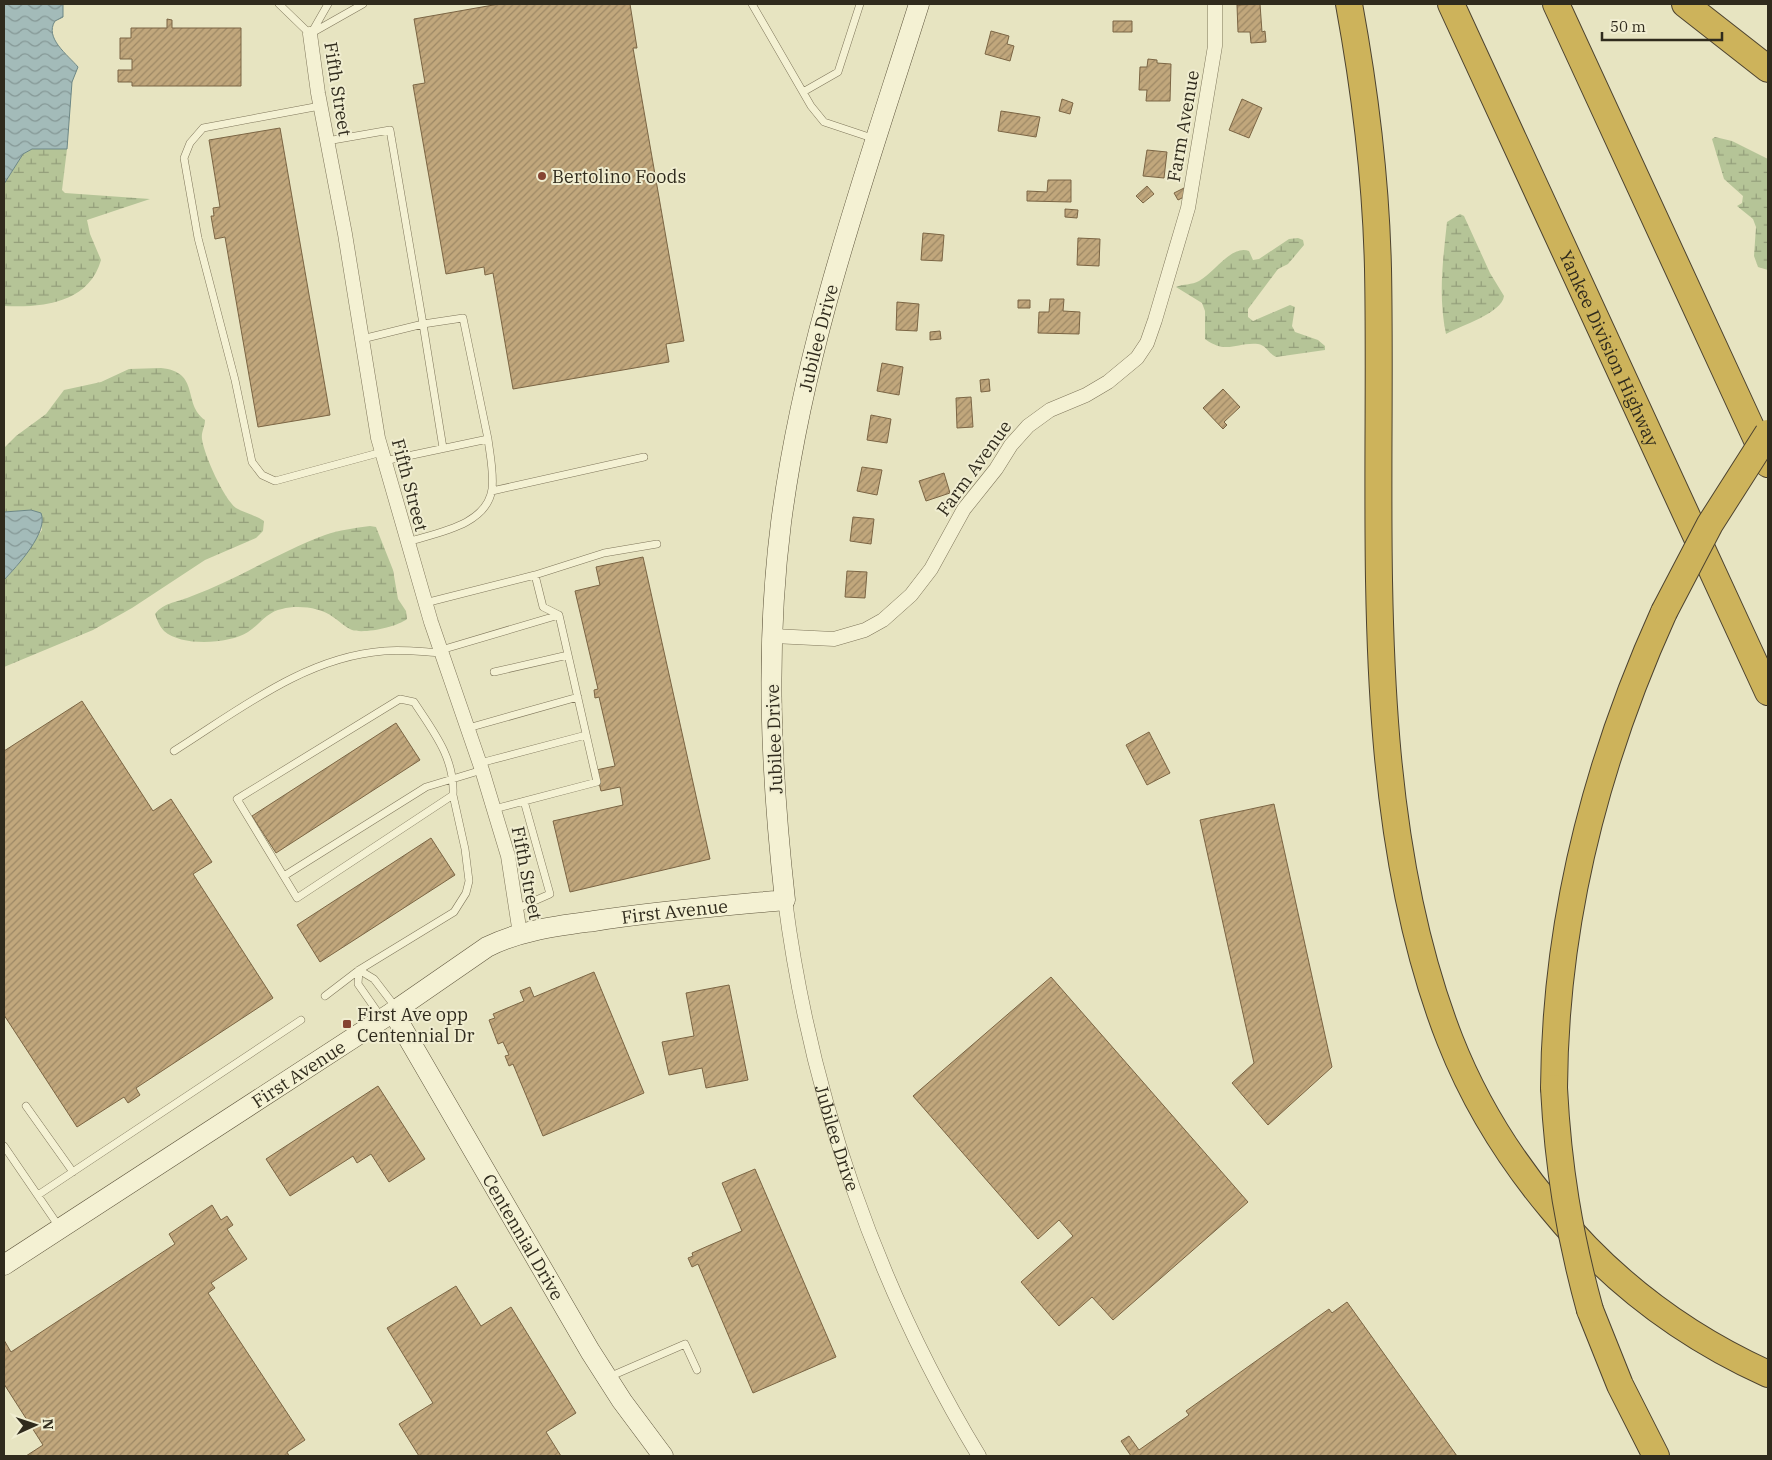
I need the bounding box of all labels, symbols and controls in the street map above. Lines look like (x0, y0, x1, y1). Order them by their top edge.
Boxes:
scale bar (1602, 10, 1722, 42)
text: 50 m (1610, 17, 1646, 36)
street label: Fifth Street (319, 40, 357, 138)
street label: Farm Avenue (1162, 68, 1204, 184)
place label: Bertolino Foods (552, 165, 686, 188)
marker: Bertolino Foods (536, 170, 548, 182)
street label: Yankee Division Highway (1555, 247, 1665, 450)
street label: Jubilee Drive (793, 281, 843, 394)
street label: Farm Avenue (932, 416, 1016, 520)
street label: Fifth Street (387, 436, 433, 534)
street label: Jubilee Drive (761, 684, 787, 794)
street label: Fifth Street (507, 824, 547, 922)
street label: First Avenue (620, 894, 729, 928)
place label: First Ave opp Centennial Dr (357, 1003, 474, 1047)
marker: First Ave opp Centennial Dr (341, 1018, 353, 1030)
street label: First Avenue (247, 1035, 349, 1112)
street label: Jubilee Drive (810, 1082, 865, 1194)
street label: Centennial Drive (478, 1170, 569, 1304)
north arrow (10, 1400, 60, 1450)
text: N (39, 1418, 57, 1430)

